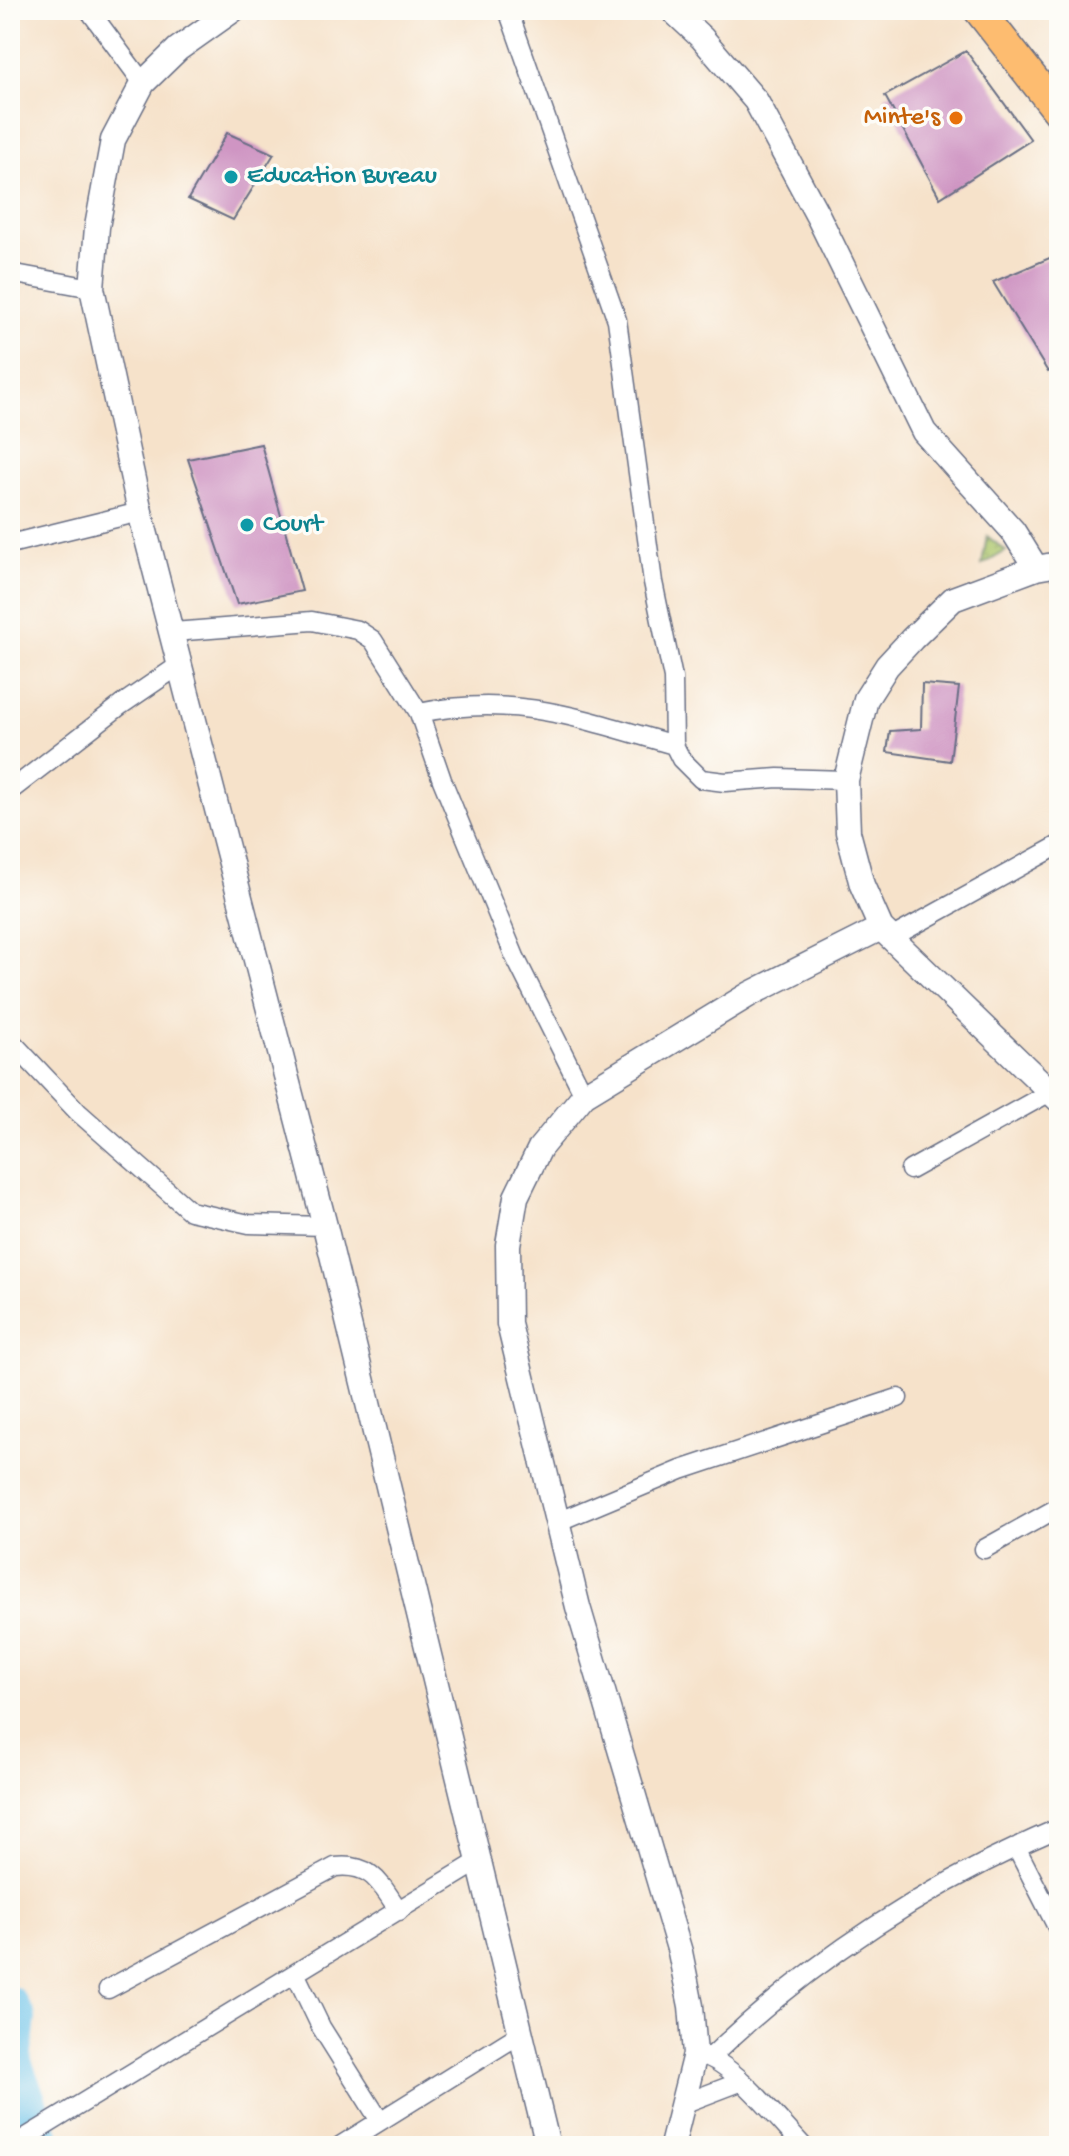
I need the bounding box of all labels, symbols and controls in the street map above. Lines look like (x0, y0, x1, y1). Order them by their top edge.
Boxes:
place label: Minte's (864, 103, 941, 134)
marker: Minte's (947, 109, 965, 127)
place label: Education Bureau (247, 162, 437, 193)
marker: Education Bureau (222, 168, 240, 186)
place label: Court (263, 510, 325, 541)
marker: Court (238, 516, 256, 534)

